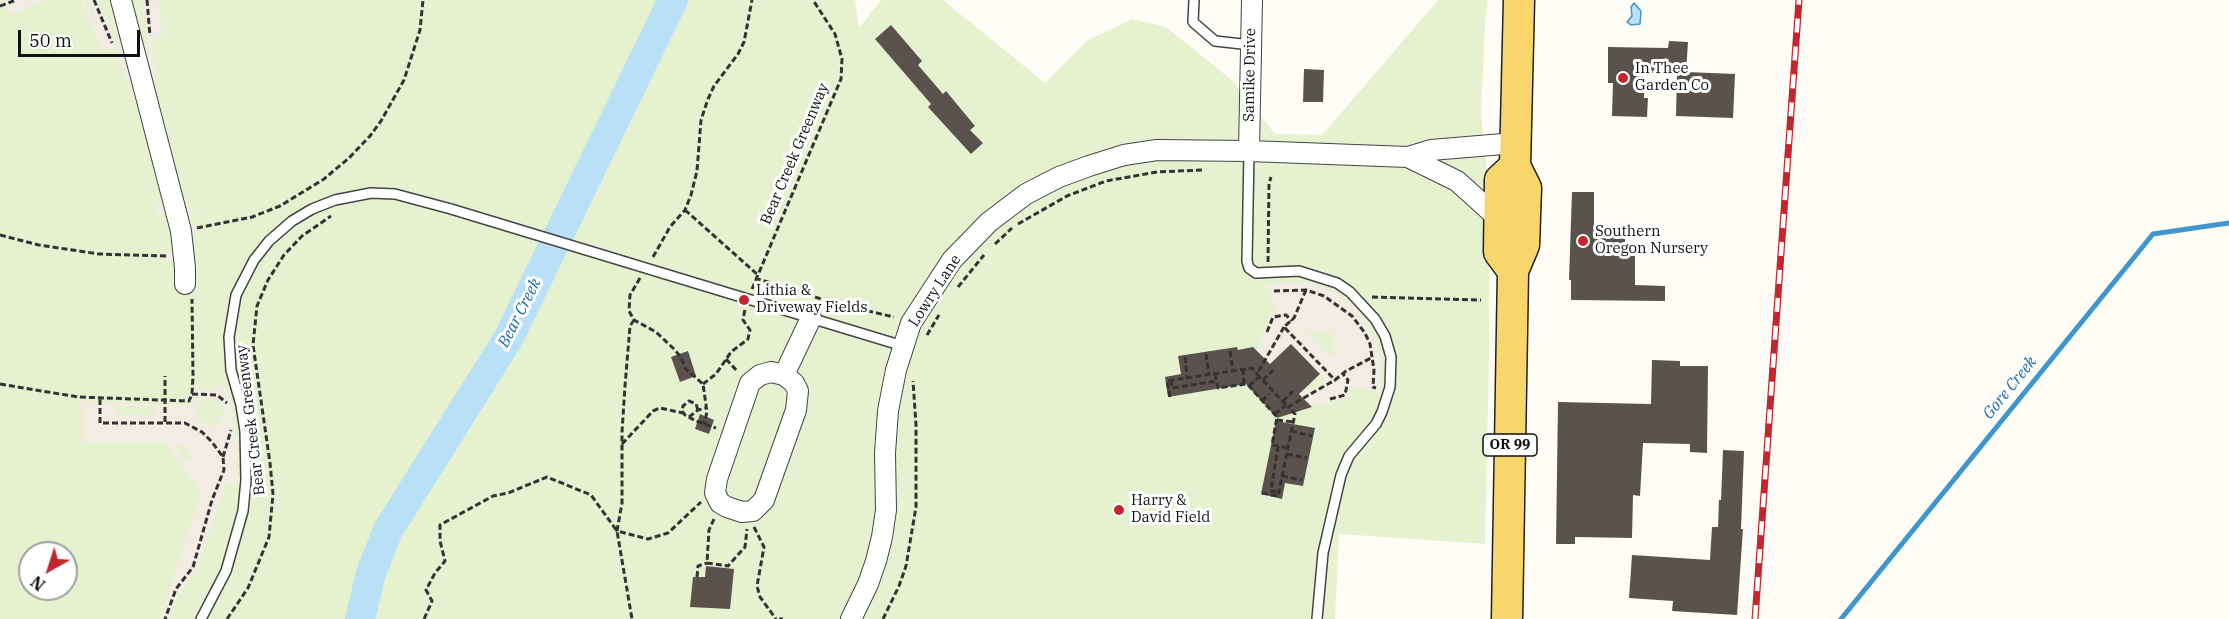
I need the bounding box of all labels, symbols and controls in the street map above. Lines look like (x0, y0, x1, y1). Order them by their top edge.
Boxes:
scale bar (21, 18, 142, 56)
street label: Samike Drive (1240, 28, 1260, 122)
text: 50 m (29, 29, 72, 52)
place label: In Thee Garden Co (1635, 60, 1709, 95)
marker: In Thee Garden Co (1616, 71, 1630, 85)
street label: Bear Creek Greenway (757, 81, 833, 227)
place label: Southern Oregon Nursery (1595, 223, 1708, 258)
marker: Southern Oregon Nursery (1576, 234, 1590, 248)
street label: Lowry Lane (905, 252, 965, 330)
water label: Bear Creek (494, 275, 546, 351)
place label: Lithia & Driveway Fields (756, 282, 868, 317)
marker: Lithia & Driveway Fields (737, 293, 751, 307)
street label: Bear Creek Greenway (233, 344, 269, 496)
water label: Gore Creek (1979, 353, 2041, 423)
road number: OR 99 (1483, 434, 1537, 456)
place label: Harry & David Field (1131, 492, 1210, 527)
marker: Harry & David Field (1112, 503, 1126, 517)
north arrow (18, 541, 78, 601)
text: N (27, 572, 49, 595)

